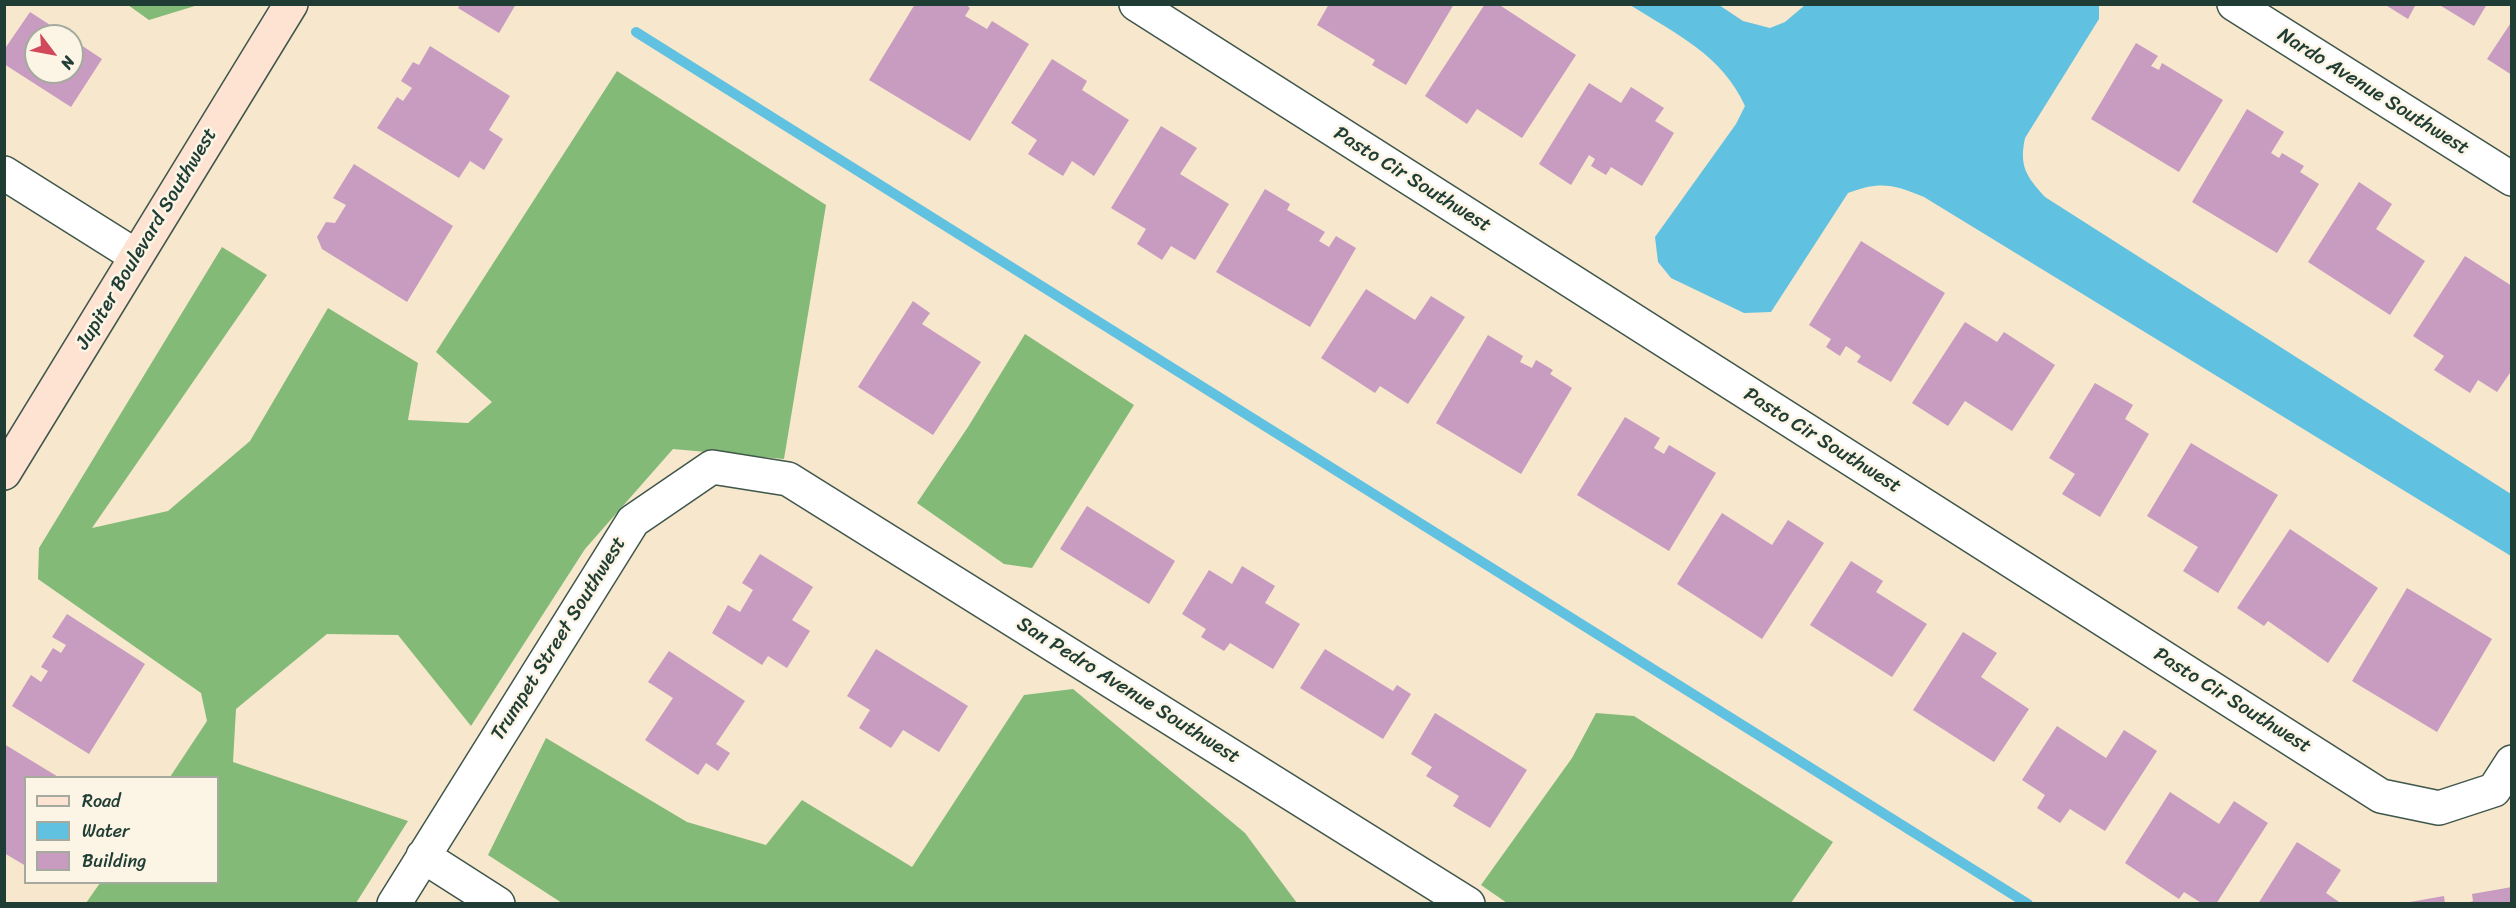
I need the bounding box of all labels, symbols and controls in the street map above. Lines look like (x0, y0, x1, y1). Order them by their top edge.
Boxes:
street label: Nardo Avenue Southwest (2273, 23, 2473, 161)
north arrow (24, 24, 84, 84)
text: N (53, 50, 83, 75)
street label: Pasto Cir Southwest (1329, 122, 1495, 238)
street label: Jupiter Boulevard Southwest (71, 124, 223, 354)
street label: Pasto Cir Southwest (1739, 383, 1905, 499)
street label: Trumpet Street Southwest (486, 533, 632, 745)
street label: San Pedro Avenue Southwest (1012, 612, 1244, 770)
street label: Pasto Cir Southwest (2149, 643, 2315, 759)
legend (24, 776, 219, 884)
text: Road (82, 785, 121, 817)
text: Water (82, 815, 129, 847)
text: Building (82, 845, 146, 877)

